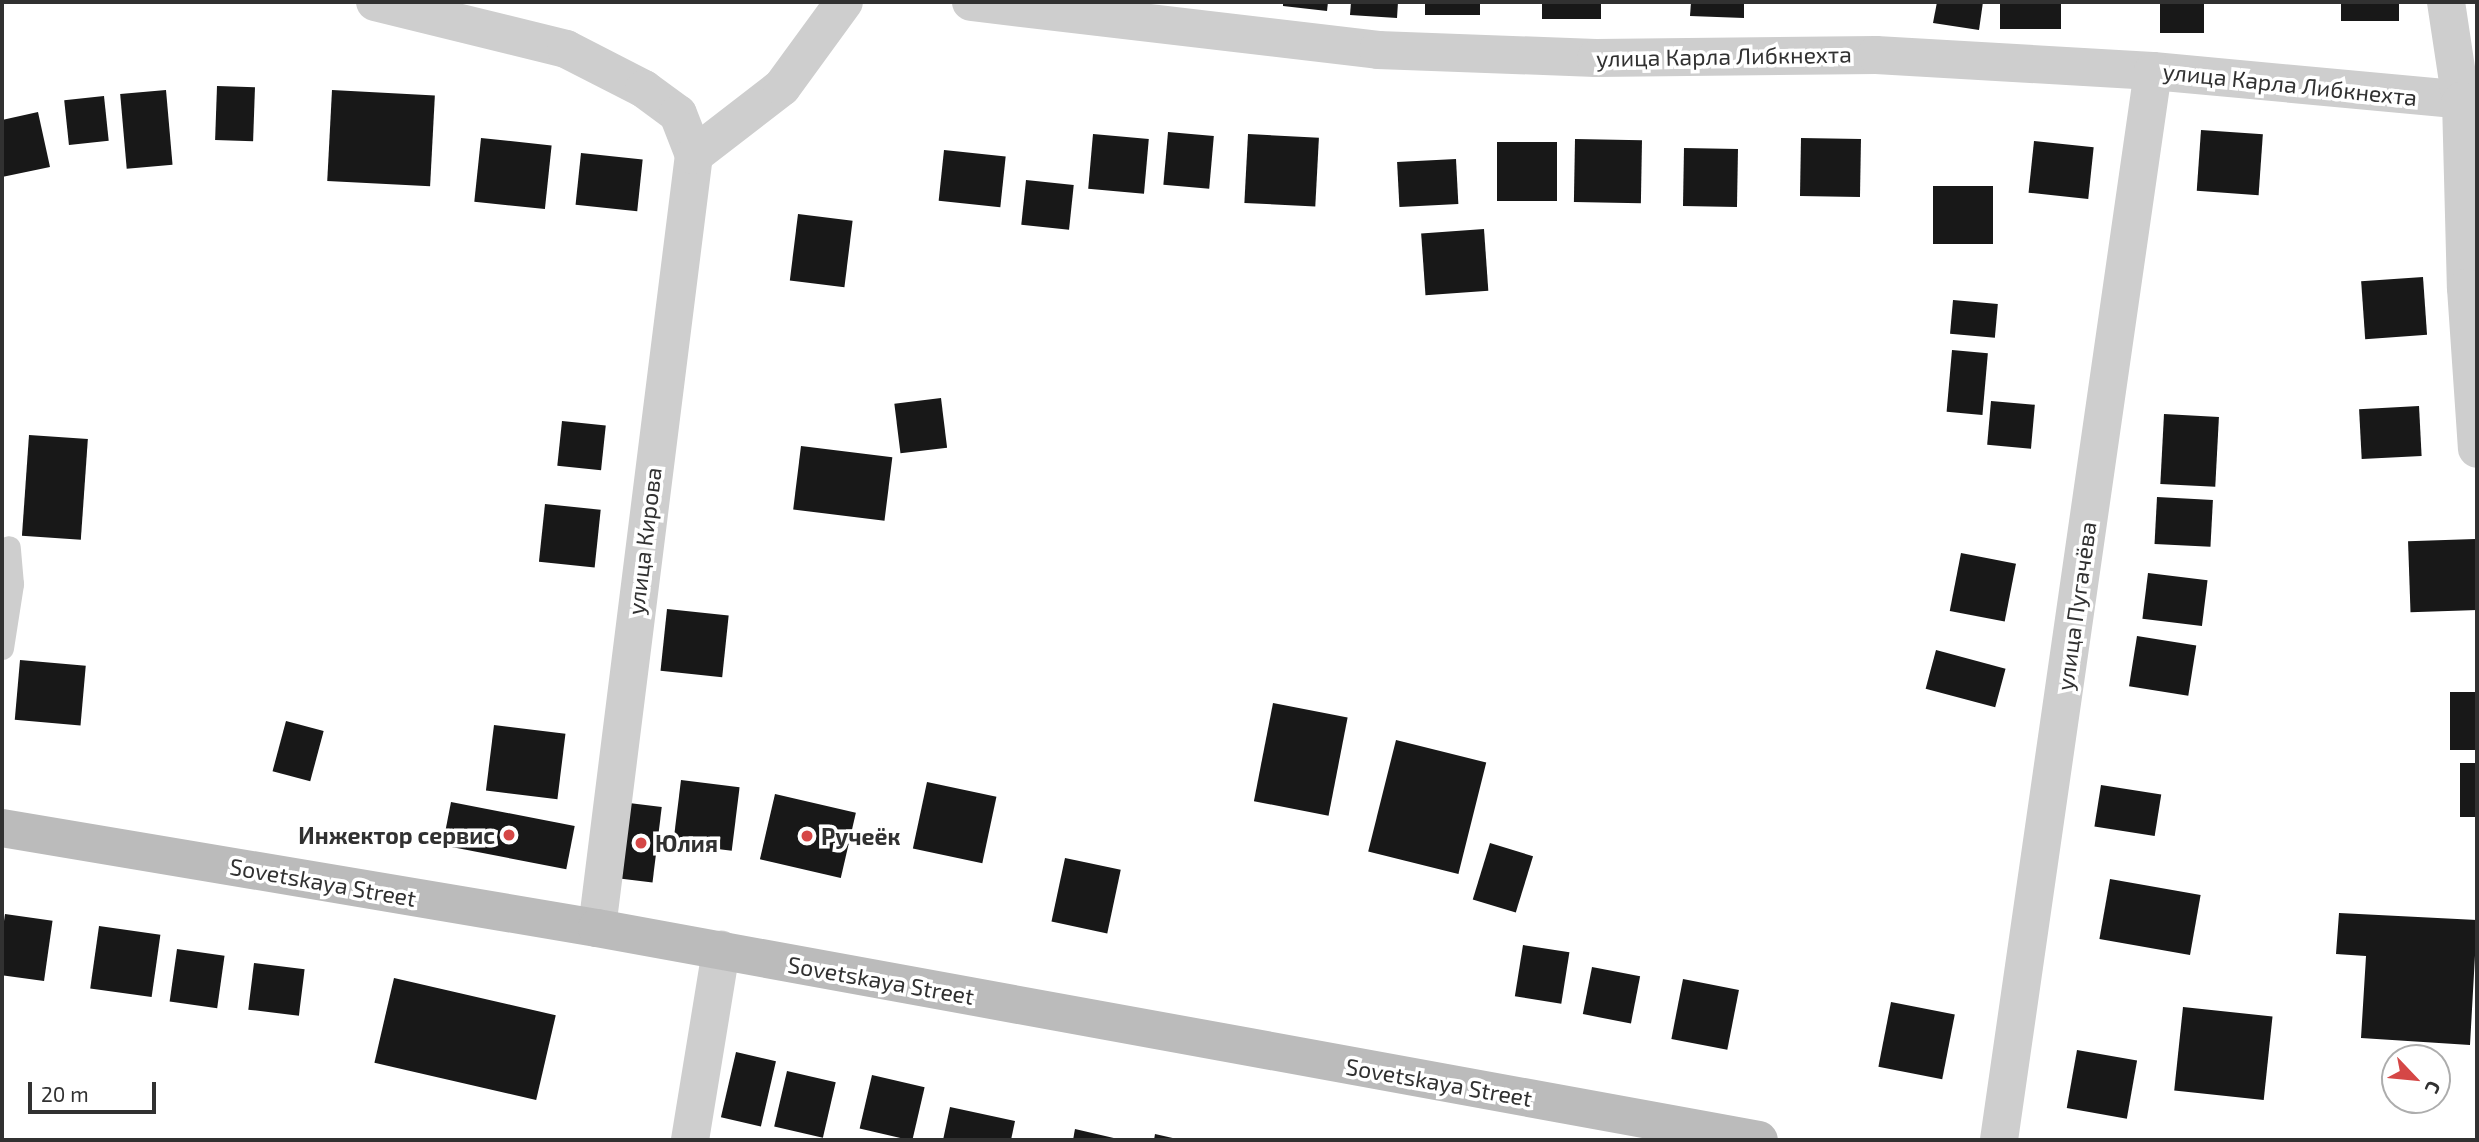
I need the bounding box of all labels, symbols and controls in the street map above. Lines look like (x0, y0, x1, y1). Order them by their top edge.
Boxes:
street label: улица Карла Либкнехта (1596, 40, 1852, 72)
street label: улица Карла Либкнехта (2161, 57, 2419, 111)
street label: улица Кирова (621, 466, 667, 616)
street label: улица Пугачёва (2050, 520, 2102, 692)
place label: Инжектор сервис (298, 821, 495, 849)
place label: Ручеёк (821, 822, 900, 850)
marker: Инжектор сервис (501, 827, 517, 843)
marker: Ручеёк (799, 828, 815, 844)
place label: Юлия (655, 829, 718, 857)
marker: Юлия (633, 835, 649, 851)
street label: Sovetskaya Street (228, 852, 418, 912)
street label: Sovetskaya Street (786, 950, 976, 1010)
north arrow (2381, 1044, 2451, 1114)
street label: Sovetskaya Street (1344, 1052, 1534, 1112)
scale bar (32, 1068, 159, 1112)
text: С (2421, 1077, 2446, 1098)
text: 20 m (41, 1081, 89, 1106)

